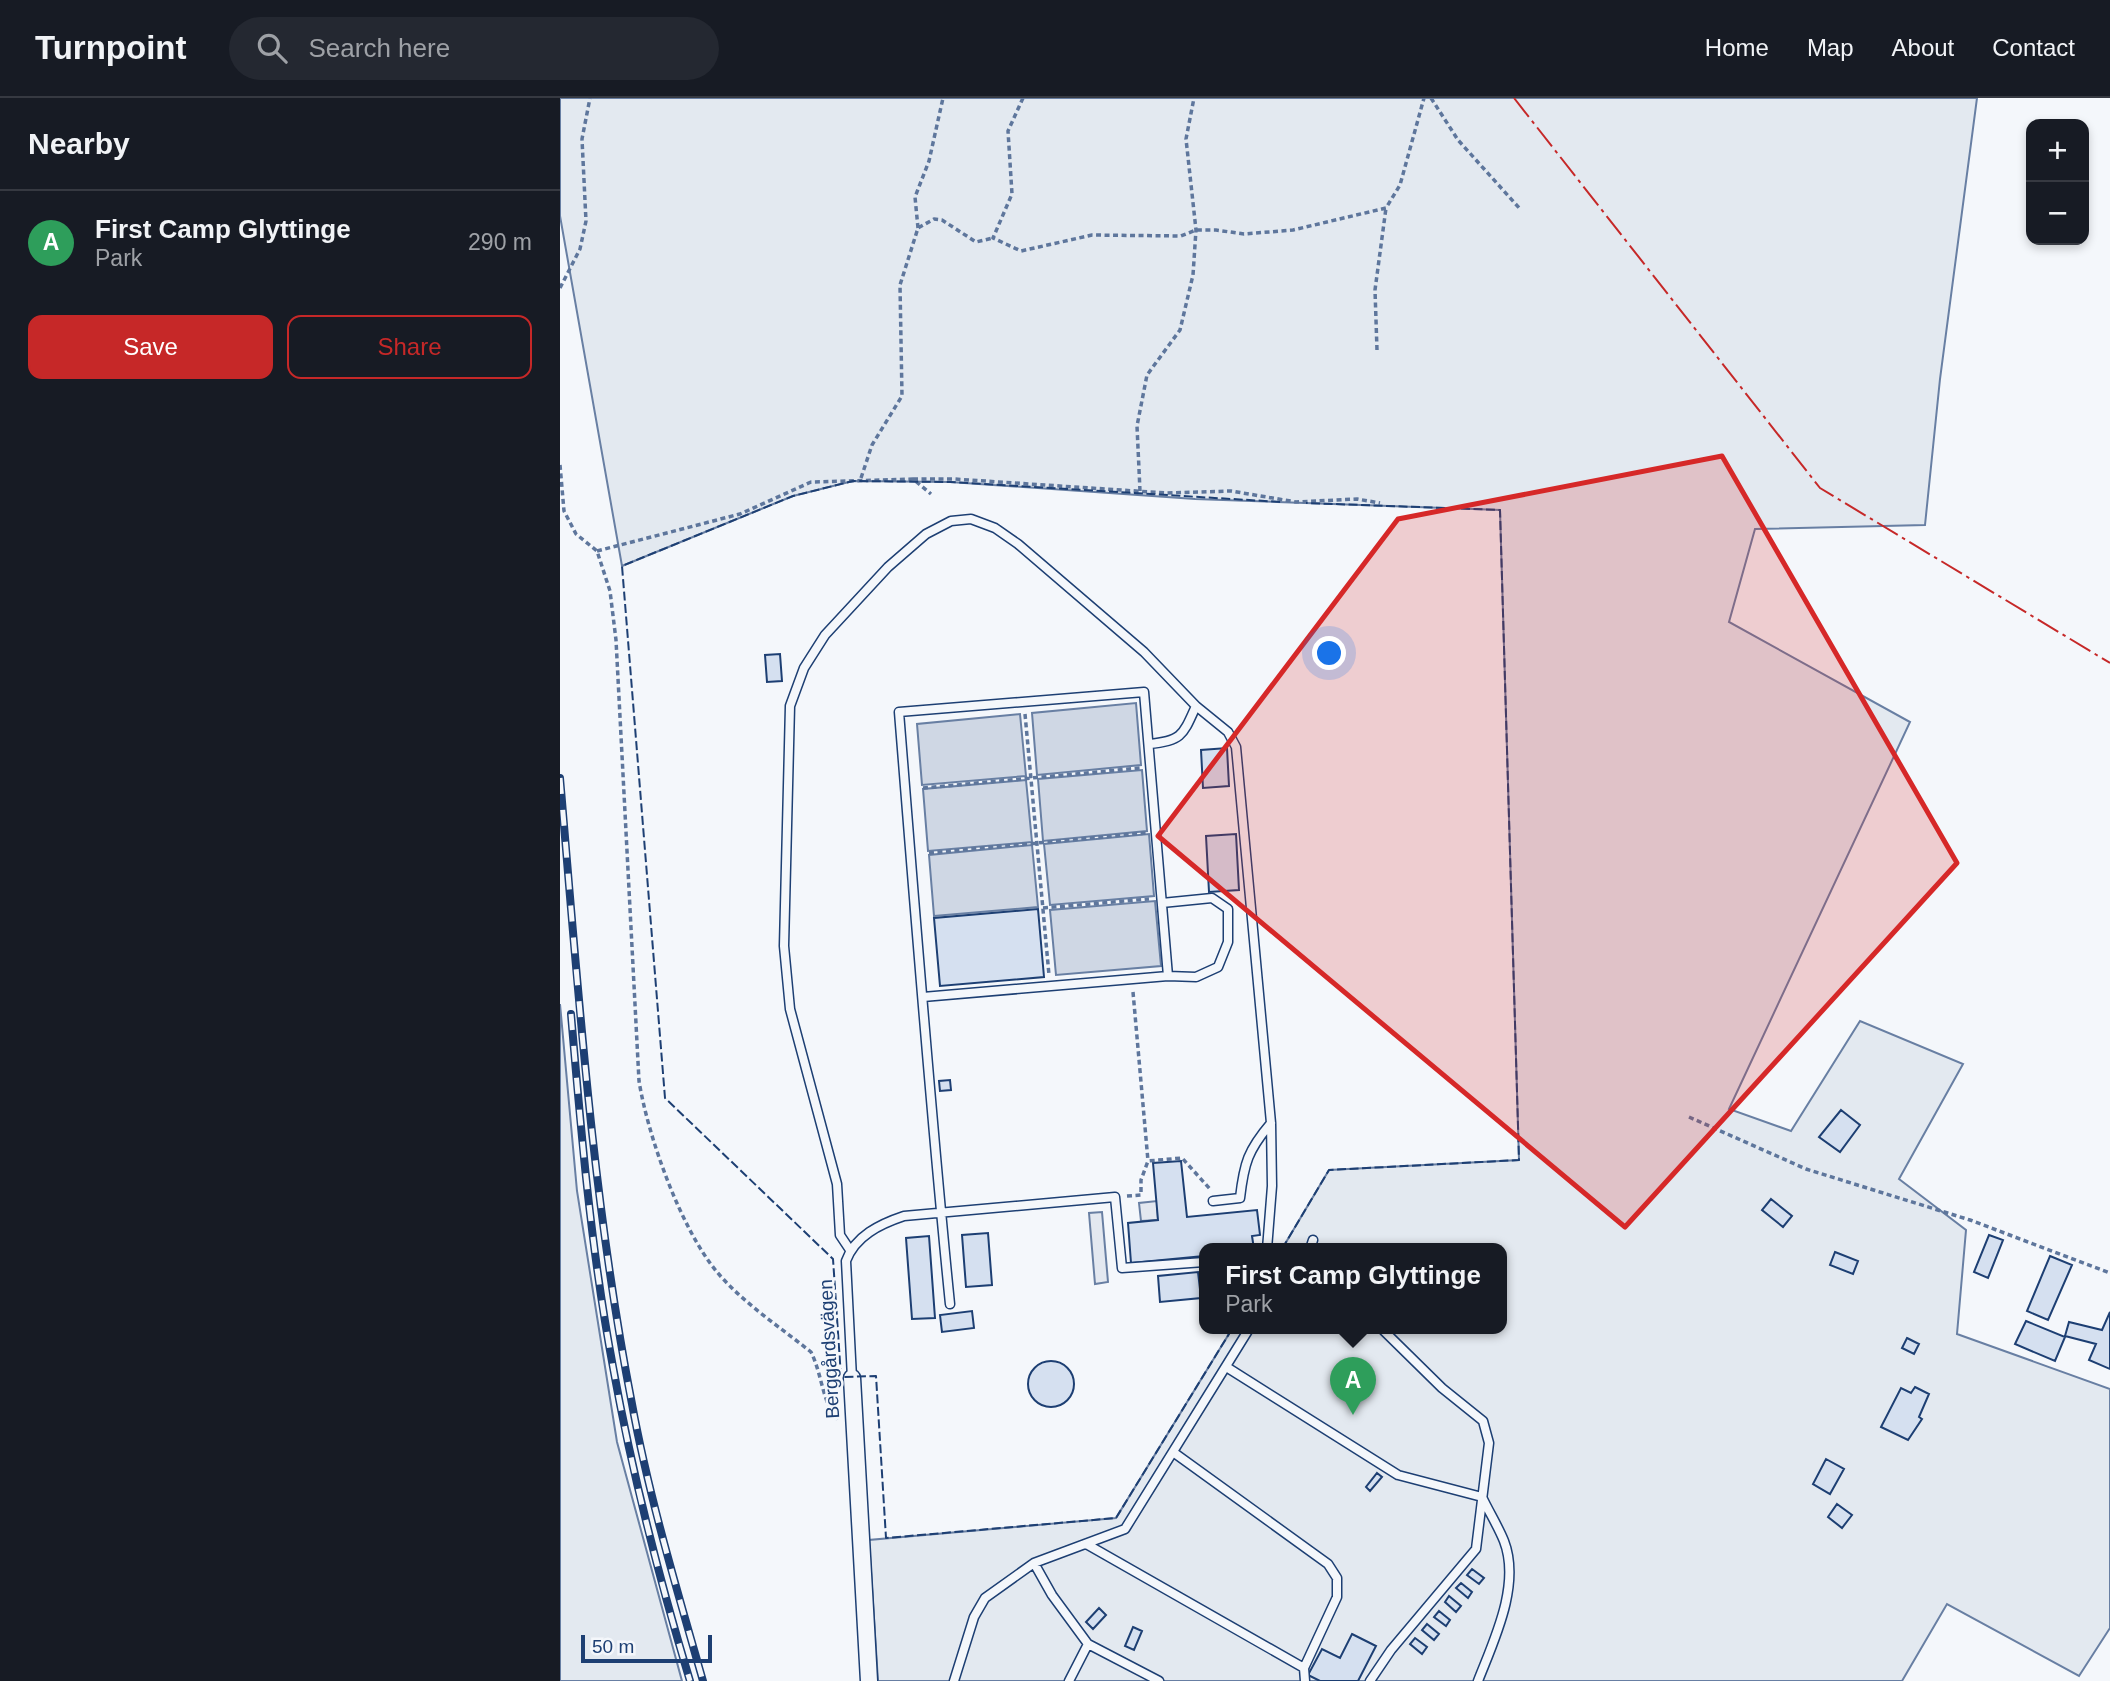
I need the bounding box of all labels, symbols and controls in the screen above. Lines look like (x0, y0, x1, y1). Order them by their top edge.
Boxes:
search box (229, 17, 719, 80)
text: Turnpoint (35, 29, 187, 66)
icon: search (253, 29, 291, 67)
text: Search here (309, 33, 450, 63)
text: Home (1705, 34, 1769, 61)
text: Map (1807, 34, 1854, 61)
text: About (1892, 34, 1954, 61)
text: Contact (1992, 34, 2075, 61)
map controls (2026, 119, 2089, 245)
button: + (2026, 119, 2089, 182)
text: Nearby (28, 127, 130, 160)
button: − (2026, 182, 2089, 245)
text: First Camp Glyttinge (95, 214, 351, 244)
text: A (43, 229, 59, 255)
text: 290 m (468, 229, 532, 255)
text: Park (95, 245, 142, 271)
button: Save (28, 315, 273, 379)
button: Share (287, 315, 532, 379)
your location (1312, 636, 1346, 670)
popup (1199, 1243, 1507, 1334)
text: First Camp Glyttinge (1225, 1260, 1481, 1290)
street label: Berggårdsvägen (815, 1279, 843, 1419)
text: Park (1225, 1291, 1272, 1317)
pin: A (1330, 1357, 1376, 1415)
scale bar (581, 1632, 712, 1664)
text: 50 m (592, 1636, 634, 1657)

